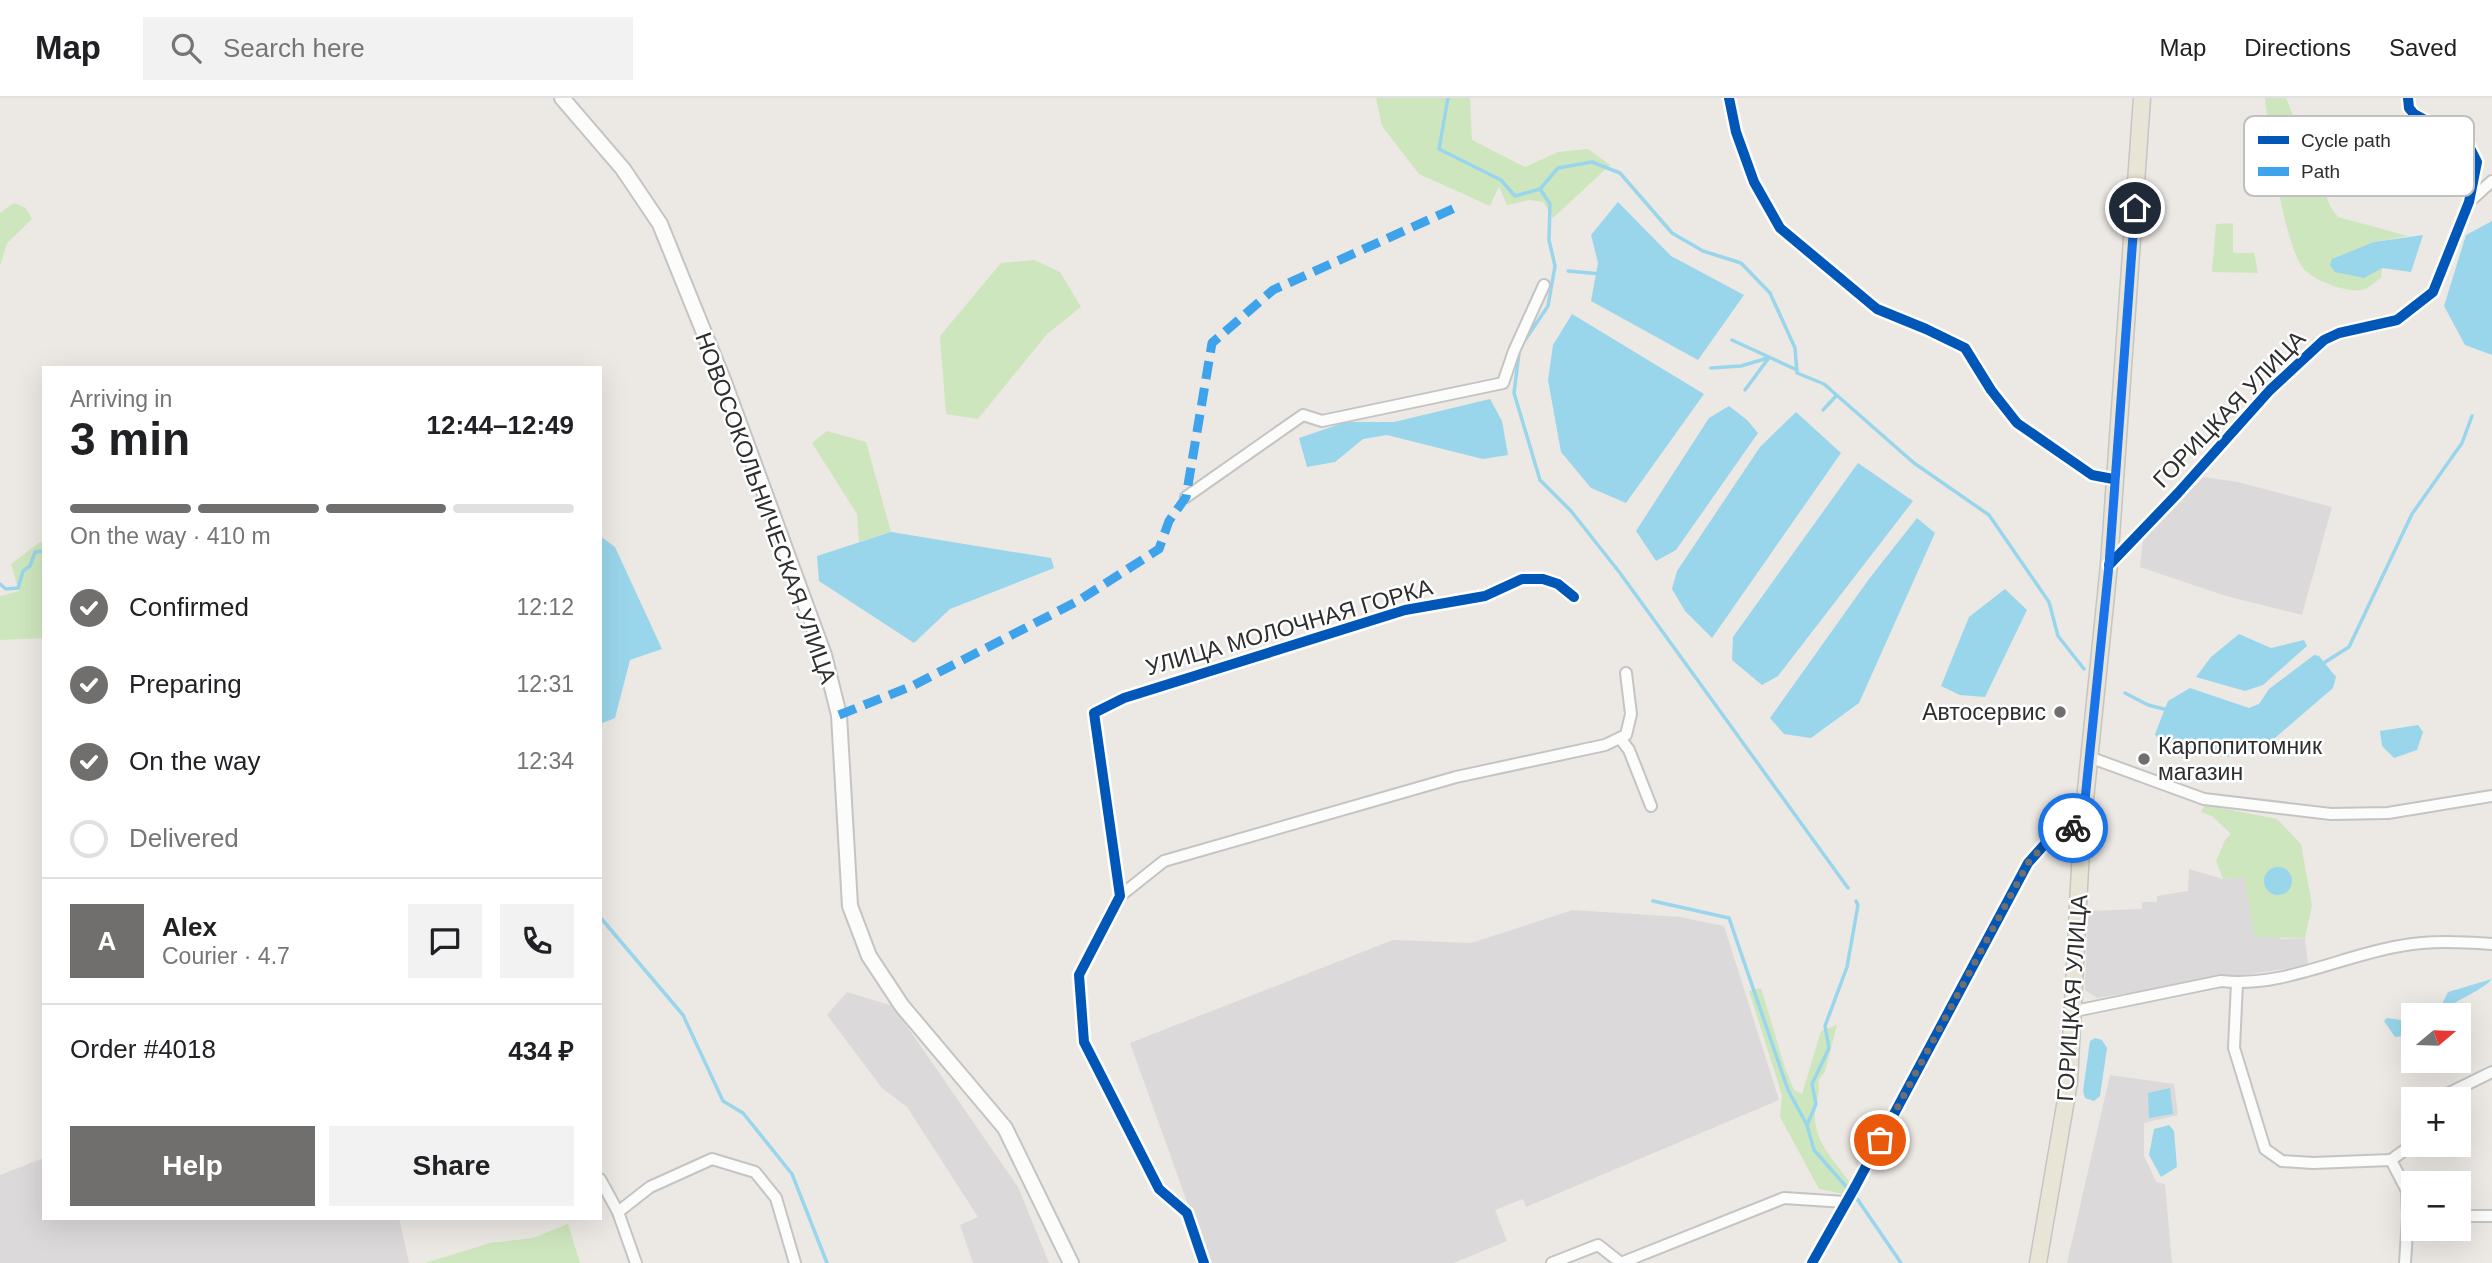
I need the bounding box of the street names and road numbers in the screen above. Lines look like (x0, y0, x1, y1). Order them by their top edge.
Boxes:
street label: ГОРИЦКАЯ УЛИЦА (2148, 325, 2311, 493)
street label: НОВОСОКОЛЬНИЧЕСКАЯ УЛИЦА (690, 329, 842, 688)
street label: УЛИЦА МОЛОЧНАЯ ГОРКА (1143, 573, 1436, 680)
street label: ГОРИЦКАЯ УЛИЦА (2052, 893, 2092, 1102)

